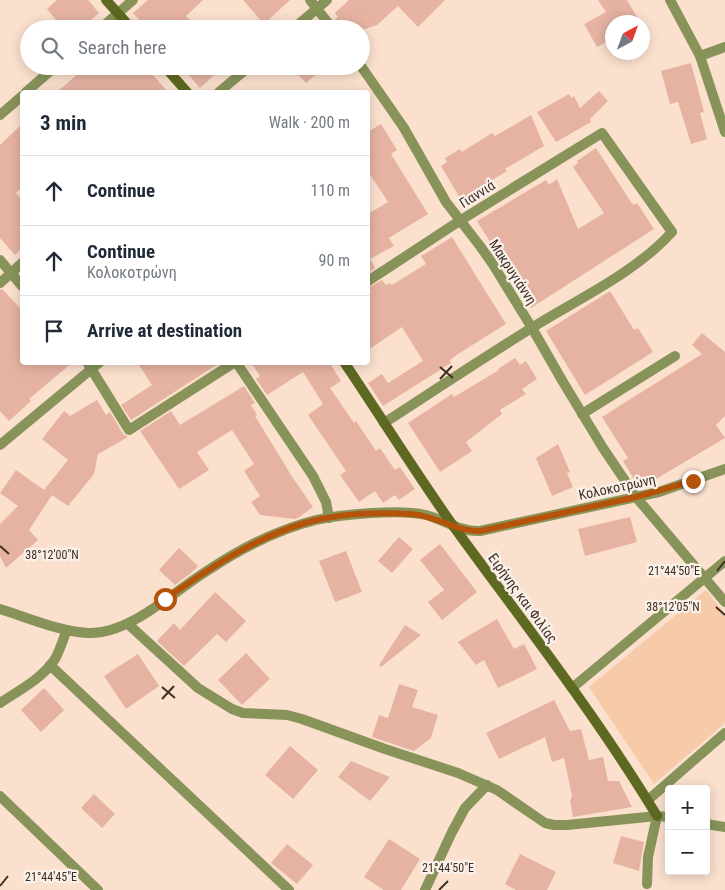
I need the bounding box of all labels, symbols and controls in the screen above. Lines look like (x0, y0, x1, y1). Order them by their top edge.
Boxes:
north arrow (605, 15, 650, 60)
search box (20, 20, 370, 75)
icon: search (38, 34, 66, 62)
text: Search here (78, 36, 166, 59)
text: 3 min (40, 111, 87, 135)
text: Walk · 200 m (269, 113, 350, 132)
icon: ahead (40, 177, 68, 205)
street label: Γιαννιά (456, 177, 498, 211)
text: Continue (87, 179, 155, 202)
text: 110 m (311, 181, 350, 200)
street label: Μακρυγιάννη (486, 236, 540, 308)
text: Continue (87, 240, 155, 263)
icon: ahead (40, 247, 68, 275)
text: 90 m (318, 251, 350, 270)
text: Κολοκοτρώνη (87, 263, 177, 282)
icon: arrive (40, 317, 68, 345)
text: Arrive at destination (87, 319, 242, 342)
route end (682, 470, 705, 493)
street label: Κολοκοτρώνη (577, 471, 657, 503)
text: 38°12'00"N (25, 548, 79, 562)
street label: Ειρήνης και Φιλίας (485, 550, 561, 646)
text: 21°44'50"E (648, 564, 700, 578)
route start (154, 588, 177, 611)
text: 38°12'05"N (646, 600, 700, 614)
map controls (665, 785, 710, 875)
button: + (665, 785, 710, 830)
button: − (665, 830, 710, 875)
text: 21°44'50"E (422, 861, 474, 875)
text: 21°44'45"E (25, 870, 77, 884)

